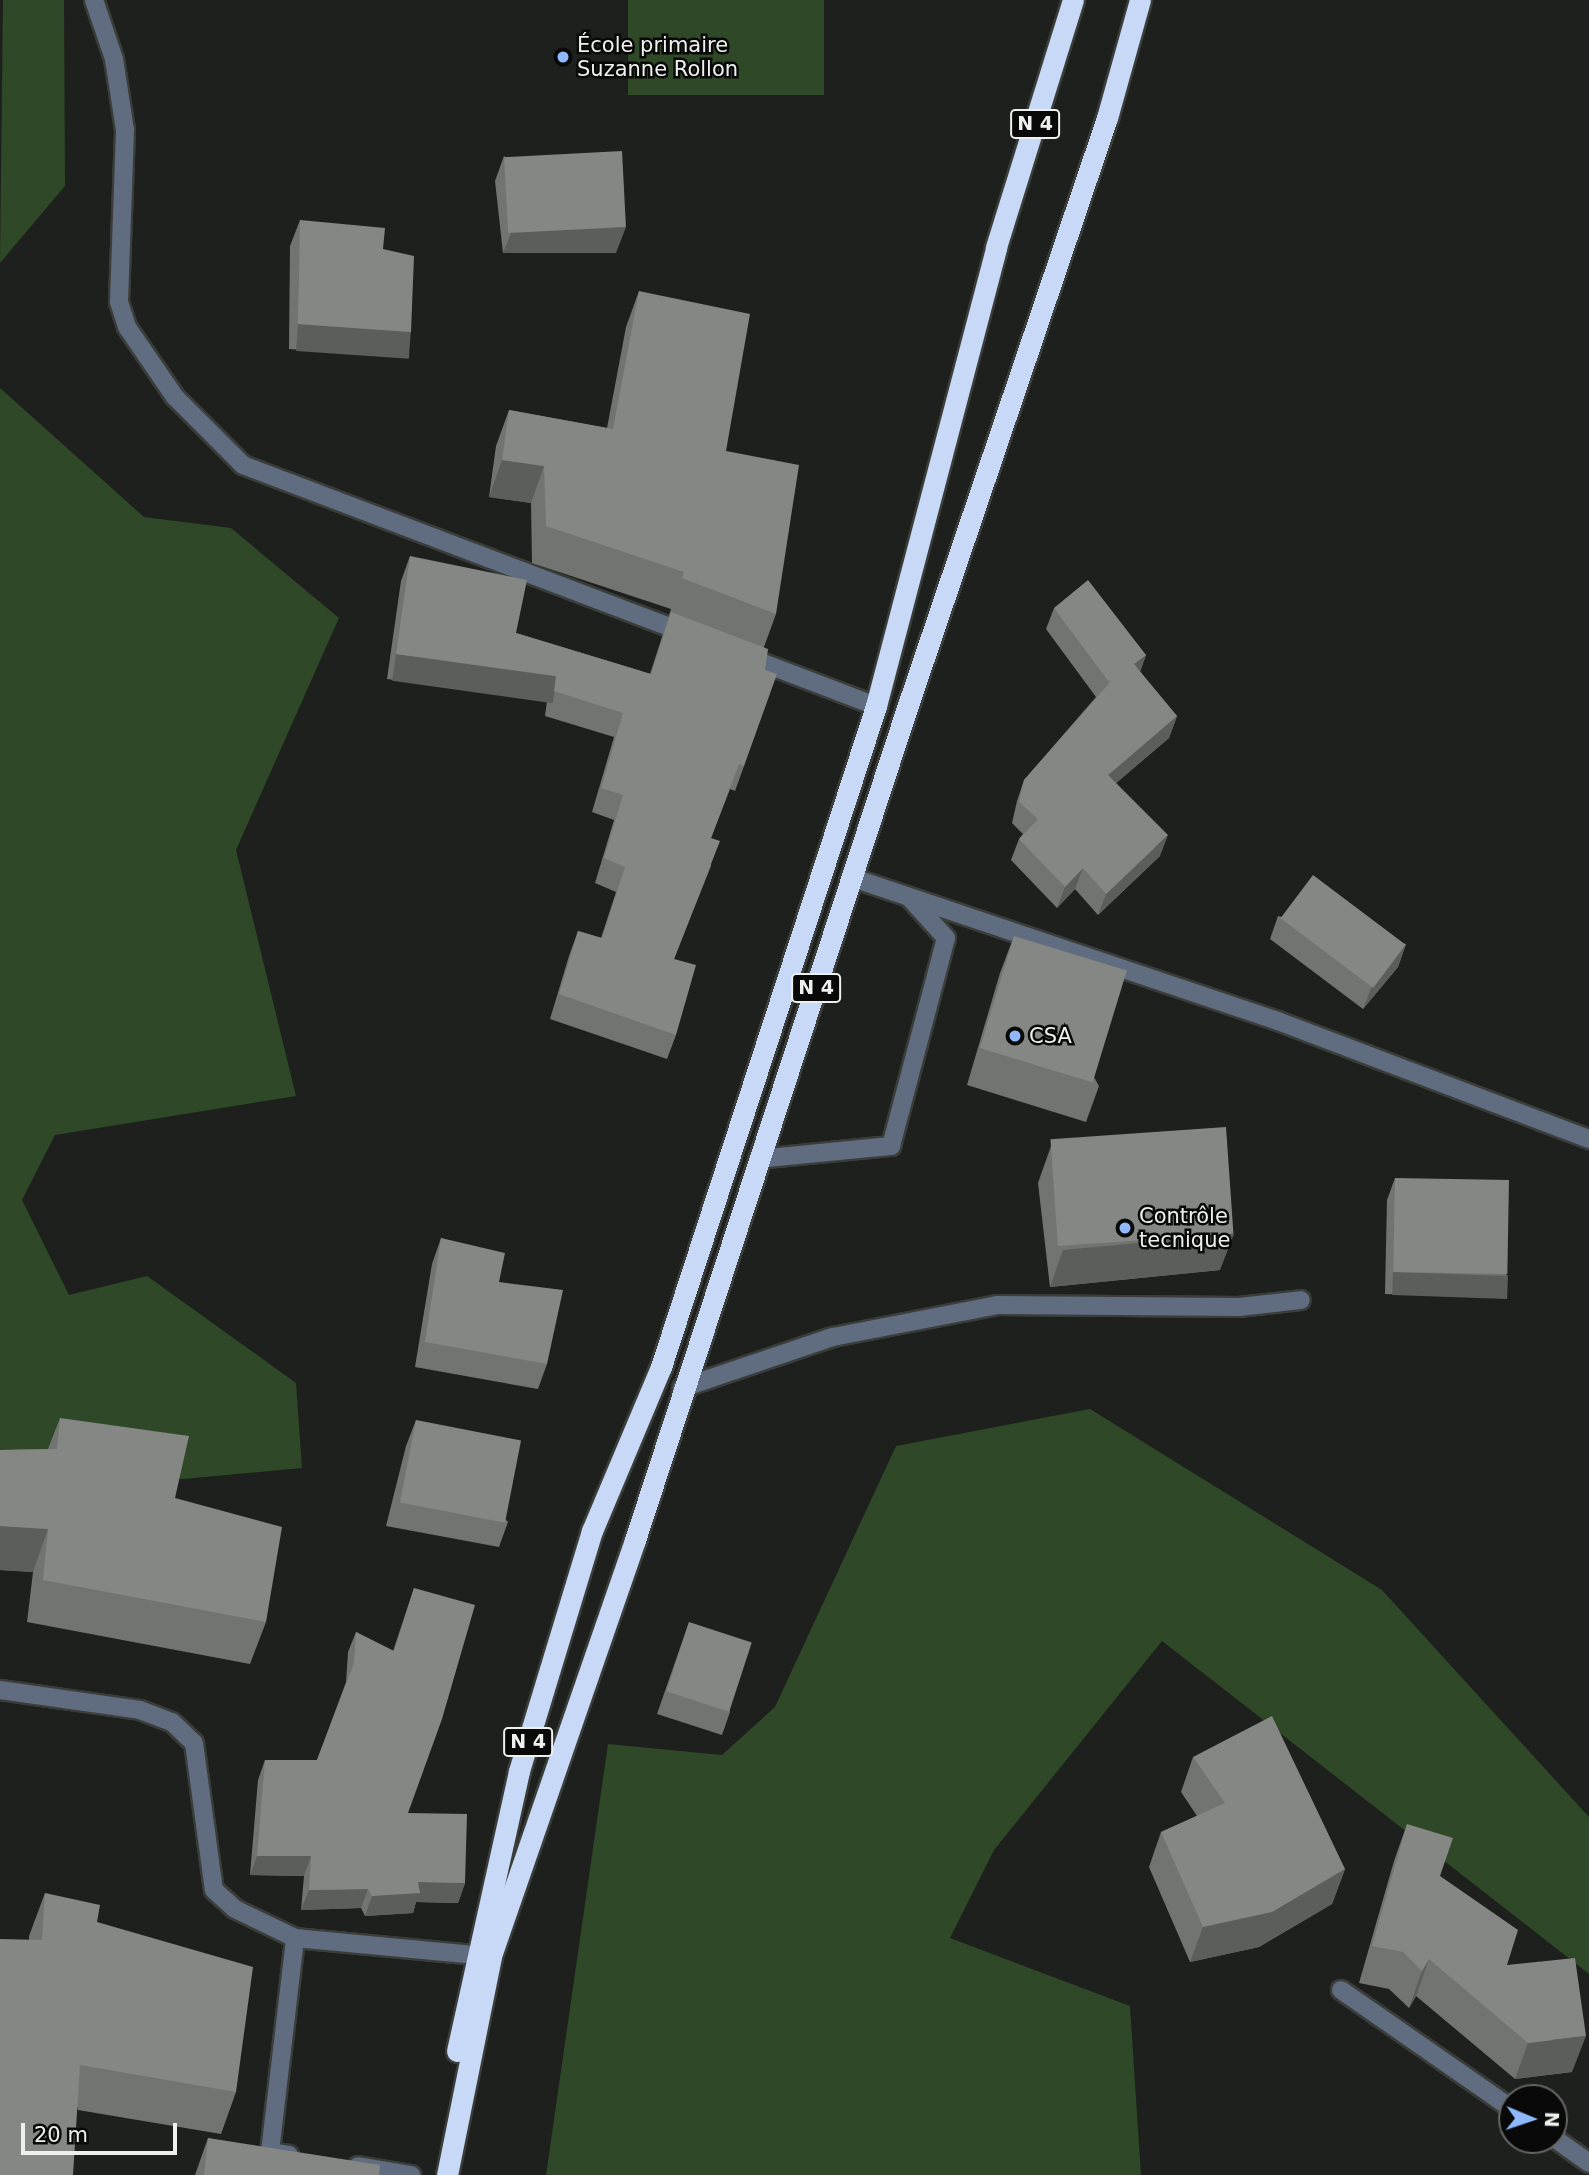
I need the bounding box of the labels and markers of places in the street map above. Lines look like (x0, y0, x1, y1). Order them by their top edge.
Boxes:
place label: École primaire Suzanne Rollon (577, 32, 738, 82)
marker: École primaire Suzanne Rollon (555, 49, 571, 65)
place label: CSA (1029, 1023, 1072, 1049)
marker: CSA (1007, 1028, 1023, 1044)
place label: Contrôle tecnique (1139, 1203, 1230, 1253)
marker: Contrôle tecnique (1117, 1220, 1133, 1236)

